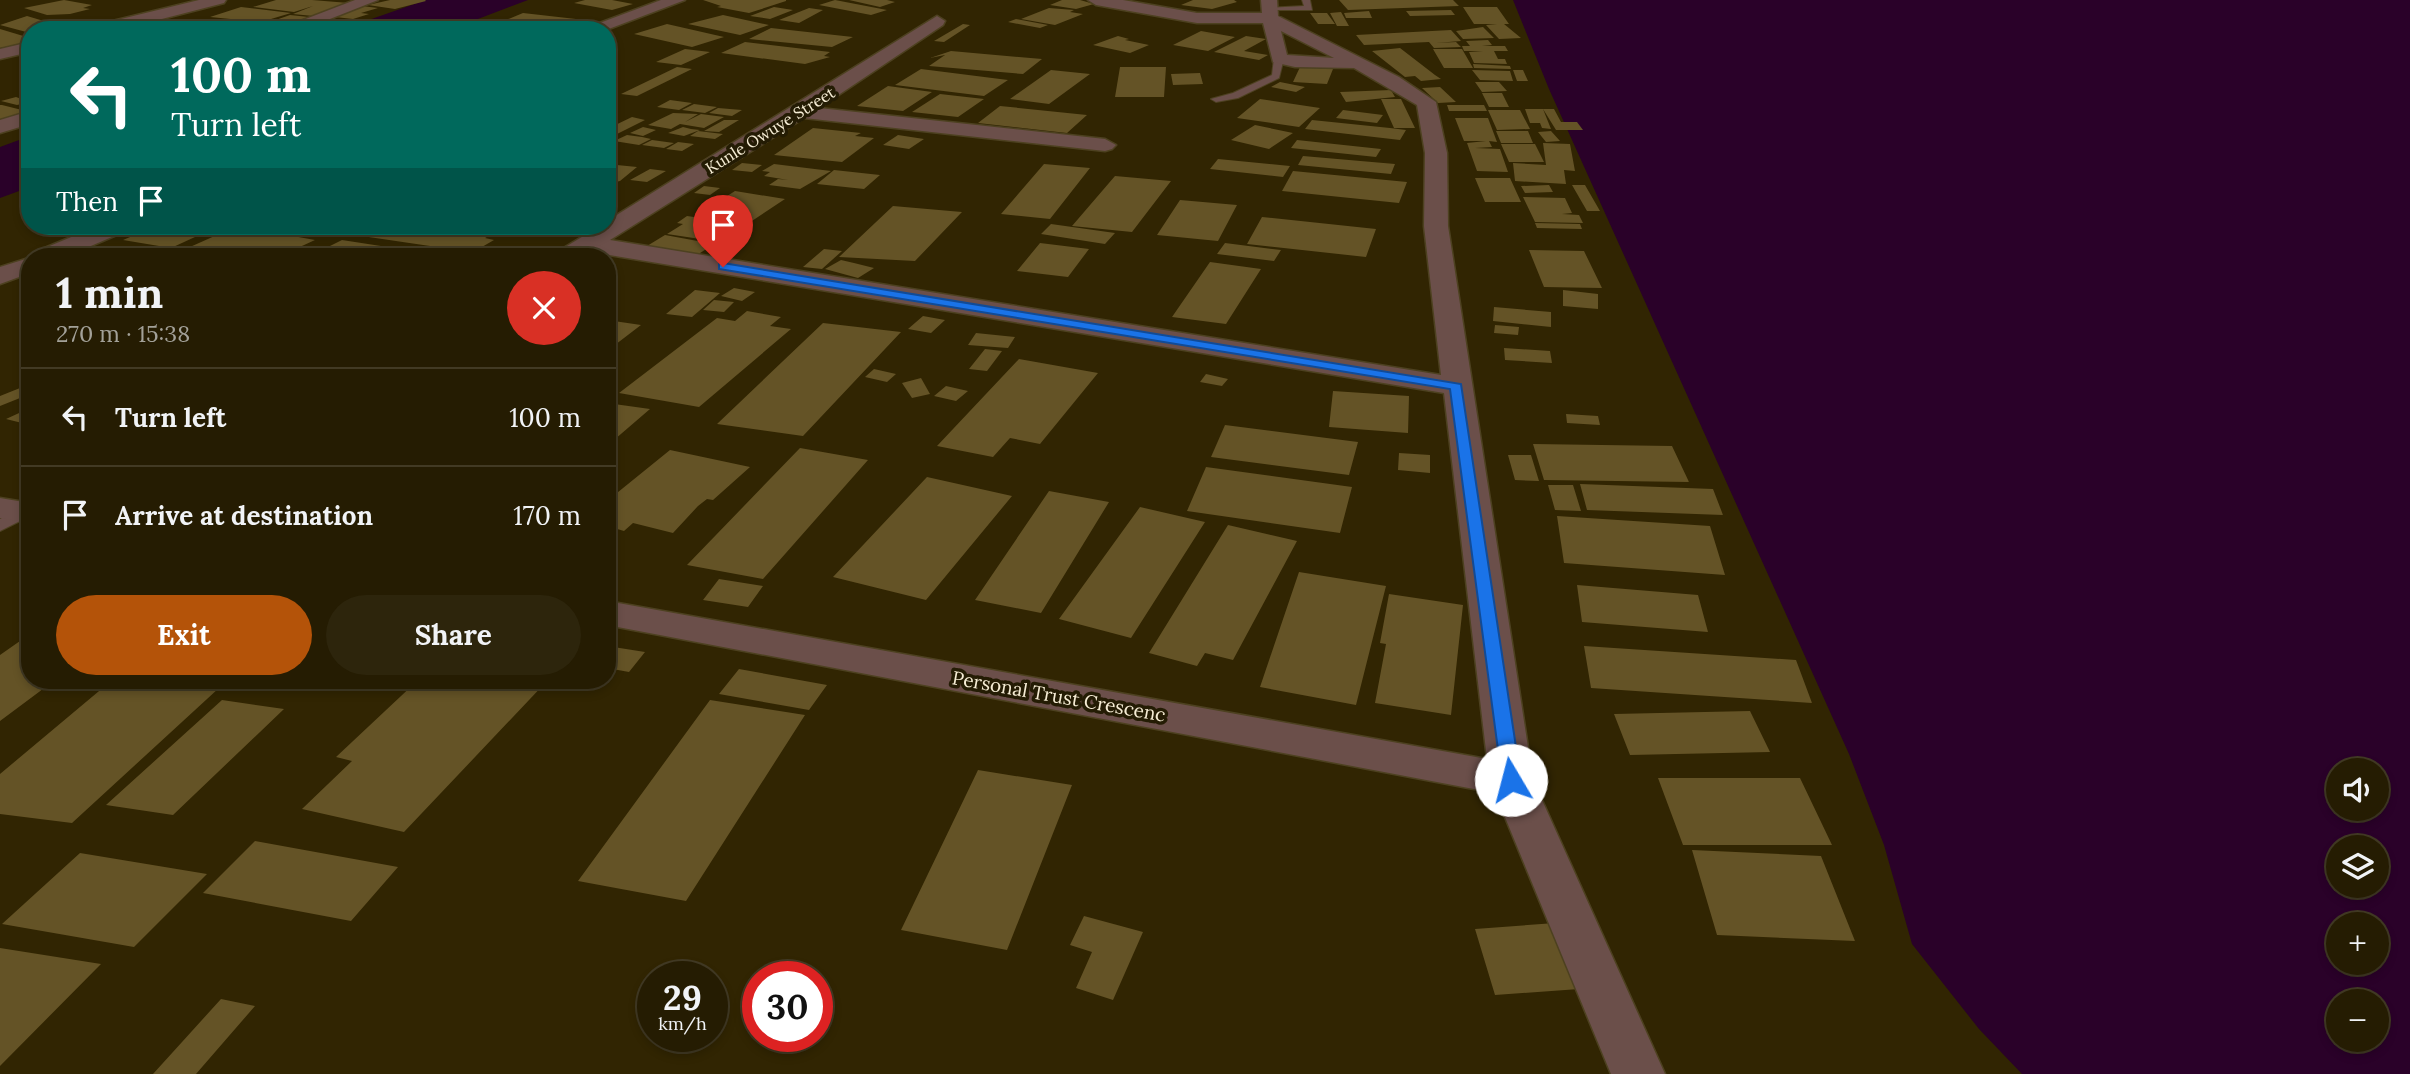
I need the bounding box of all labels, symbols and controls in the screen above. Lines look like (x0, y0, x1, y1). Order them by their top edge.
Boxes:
text: 100 m (171, 43, 311, 105)
icon: left (56, 49, 147, 140)
street label: Kunle Owuye Street (702, 82, 839, 178)
text: Turn left (171, 104, 301, 145)
icon: arrive (132, 182, 170, 220)
text: Then (56, 185, 118, 218)
pin (693, 195, 753, 267)
icon: arrive (704, 206, 742, 244)
text: 1 min (56, 266, 163, 320)
button: close (507, 271, 581, 345)
text: 270 m · 15:38 (56, 319, 190, 348)
icon: left (56, 398, 94, 436)
text: Turn left (115, 401, 226, 434)
text: 100 m (509, 401, 581, 434)
icon: arrive (56, 496, 94, 534)
text: Arrive at destination (115, 499, 373, 532)
text: 170 m (513, 499, 581, 532)
button: Exit (56, 595, 312, 675)
button: Share (326, 595, 581, 675)
street label: Personal Trust Crescenc (950, 665, 1168, 727)
position arrow (1474, 743, 1548, 817)
map controls (2326, 758, 2389, 1052)
button: sound (2326, 758, 2389, 821)
button: layers (2326, 835, 2389, 898)
button: + (2326, 912, 2389, 975)
speed limit sign: 30 (742, 961, 833, 1052)
text: 29 (663, 975, 702, 1020)
button: − (2326, 989, 2389, 1052)
text: km/h (658, 1012, 707, 1035)

